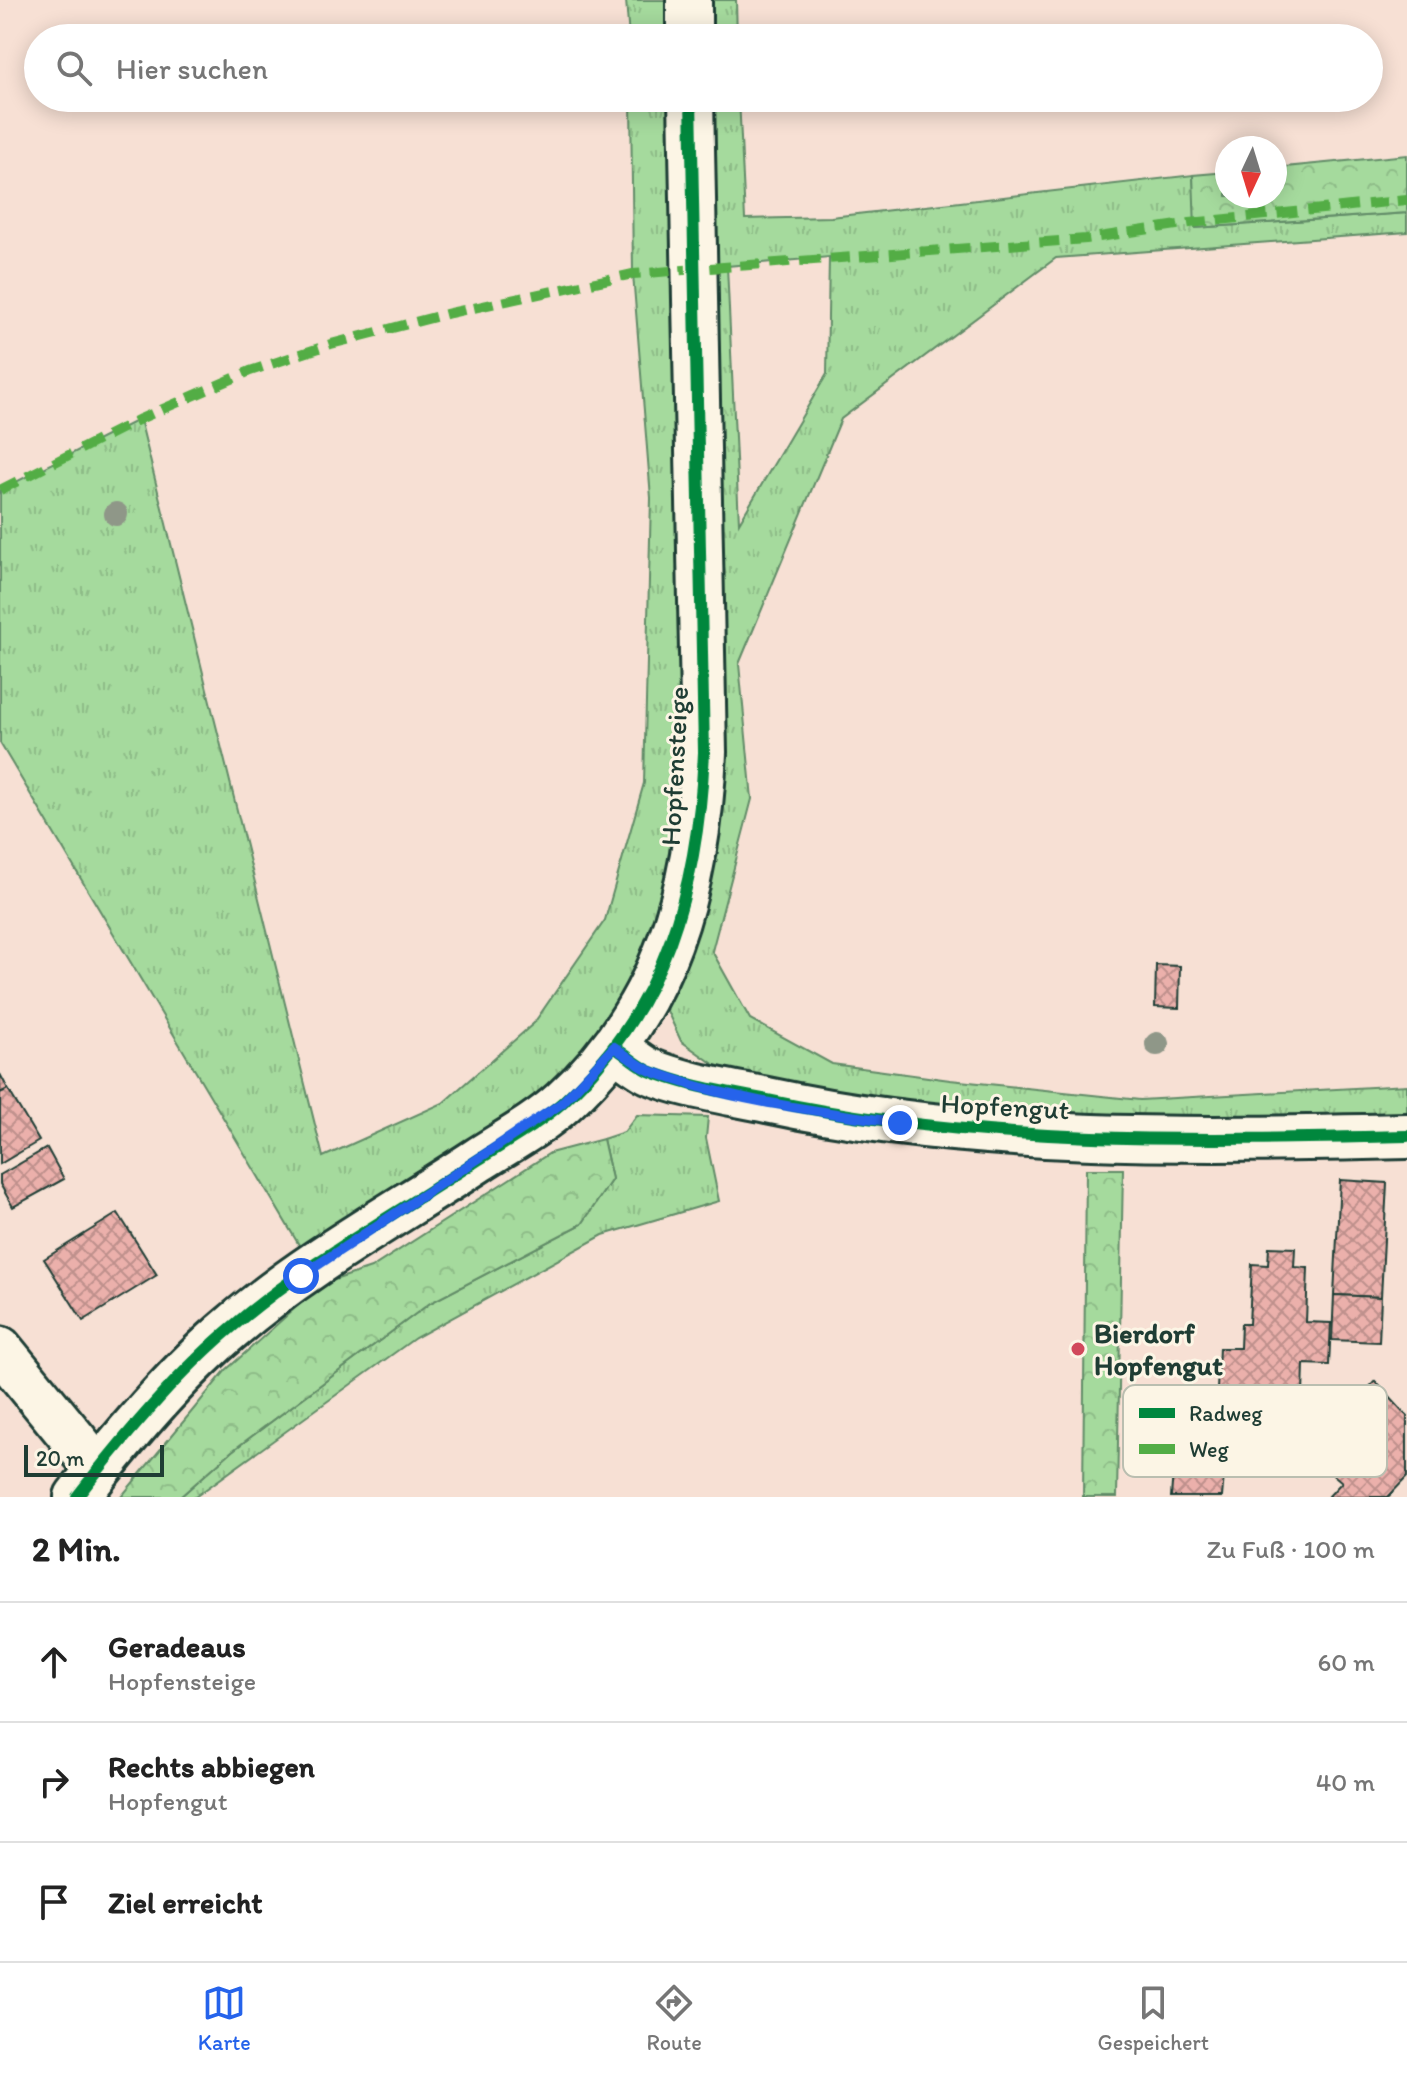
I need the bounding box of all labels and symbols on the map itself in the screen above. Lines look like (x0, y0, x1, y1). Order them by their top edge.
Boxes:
north arrow (1215, 136, 1287, 208)
street label: Hopfensteige (653, 685, 695, 847)
street label: Hopfengut (940, 1086, 1070, 1126)
route end (882, 1105, 918, 1141)
route start (283, 1258, 319, 1294)
place label: Bierdorf Hopfengut (1094, 1316, 1223, 1382)
marker: Bierdorf Hopfengut (1069, 1340, 1087, 1358)
legend (1123, 1385, 1387, 1477)
text: Radweg (1189, 1400, 1263, 1427)
text: Weg (1189, 1436, 1230, 1463)
scale bar (24, 1441, 164, 1477)

